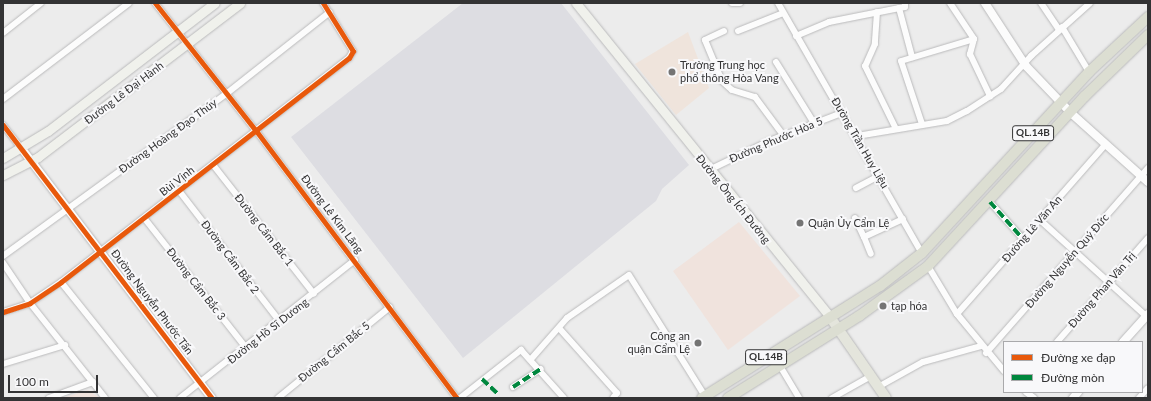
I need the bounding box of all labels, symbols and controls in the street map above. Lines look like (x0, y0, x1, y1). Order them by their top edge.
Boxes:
street label: Đường Lê Đại Hành (82, 59, 166, 127)
place label: Trường Trung học phổ thông Hòa Vang (680, 59, 779, 85)
marker: Trường Trung học phổ thông Hòa Vang (667, 67, 677, 77)
street label: Đường Trần Huy Liệu (828, 95, 892, 191)
street label: Đường Hoàng Đạo Thúy (116, 96, 220, 176)
street label: Đường Phước Hòa 5 (727, 114, 825, 166)
road number: QL.14B (1012, 125, 1054, 141)
street label: Đường Ông Ích Đường (693, 152, 773, 246)
street label: Bùi Vịnh (157, 163, 197, 199)
street label: Đường Lê Kim Lăng (298, 172, 366, 256)
street label: Đường Cẩm Bắc 1 (232, 191, 296, 269)
street label: Đường Lê Văn An (999, 192, 1065, 266)
street label: Đường Nguyễn Quý Đức (1022, 211, 1112, 311)
place label: Quận Ủy Cẩm Lệ (808, 216, 890, 230)
street label: Đường Cẩm Bắc 2 (198, 218, 262, 296)
marker: Quận Ủy Cẩm Lệ (795, 218, 805, 228)
street label: Đường Cẩm Bắc 3 (164, 245, 228, 323)
street label: Đường Nguyễn Phước Tấn (108, 247, 196, 357)
street label: Đường Phan Văn Trị (1065, 249, 1139, 331)
street label: Đường Hồ Sĩ Dương (225, 295, 311, 367)
place label: tạp hóa (891, 299, 927, 313)
marker: tạp hóa (878, 301, 888, 311)
street label: Đường Cẩm Bắc 5 (296, 319, 372, 385)
place label: Công an quận Cẩm Lệ (628, 330, 690, 356)
marker: Công an quận Cẩm Lệ (693, 338, 703, 348)
legend (1003, 341, 1143, 393)
road number: QL.14B (745, 349, 787, 365)
text: Đường xe đạp (1041, 350, 1116, 365)
scale bar (10, 367, 100, 393)
text: Đường mòn (1041, 370, 1104, 385)
text: 100 m (15, 374, 49, 389)

